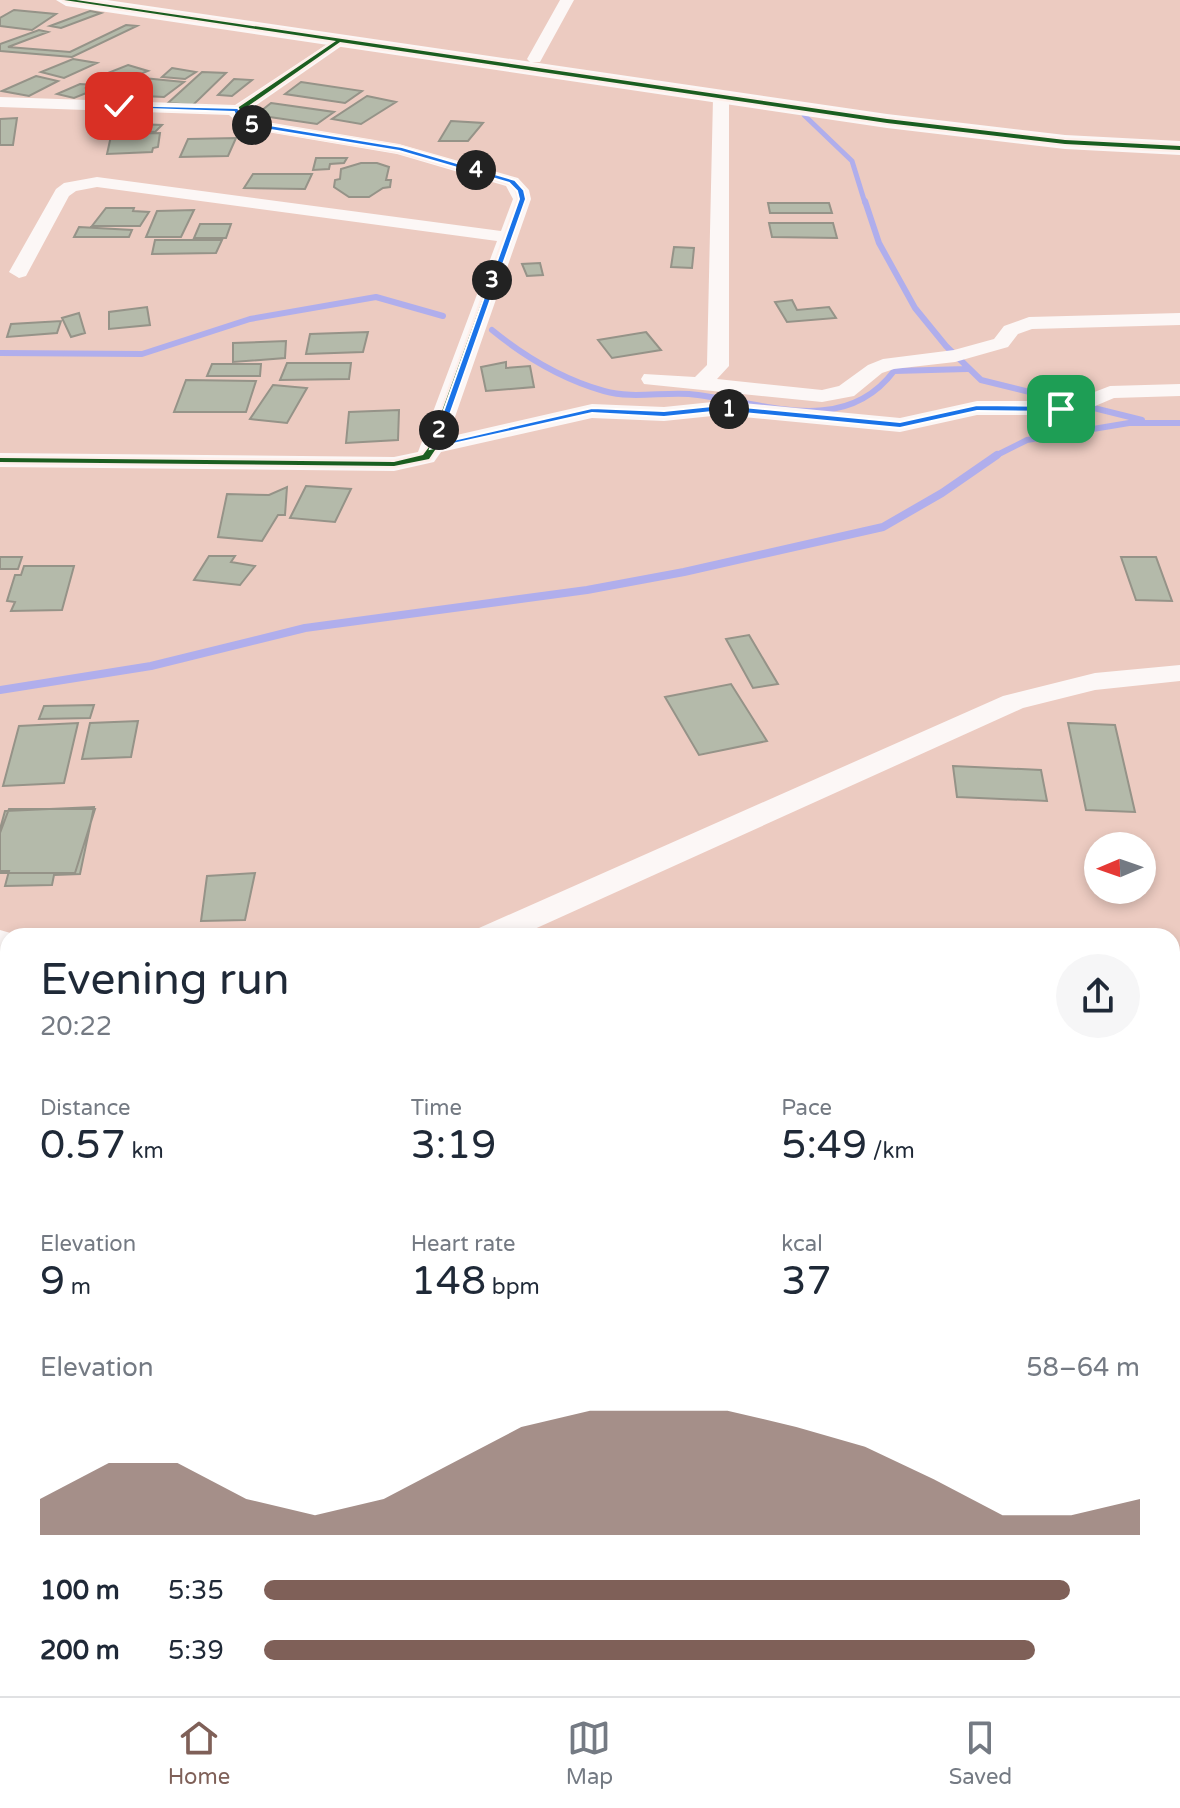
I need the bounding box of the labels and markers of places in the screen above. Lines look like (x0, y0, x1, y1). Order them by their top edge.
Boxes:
pin (85, 72, 153, 140)
pin: 5 (232, 105, 272, 145)
pin: 4 (456, 150, 496, 190)
pin: 3 (472, 260, 512, 300)
pin (1027, 375, 1095, 443)
pin: 1 (709, 389, 749, 429)
pin: 2 (419, 410, 459, 450)

